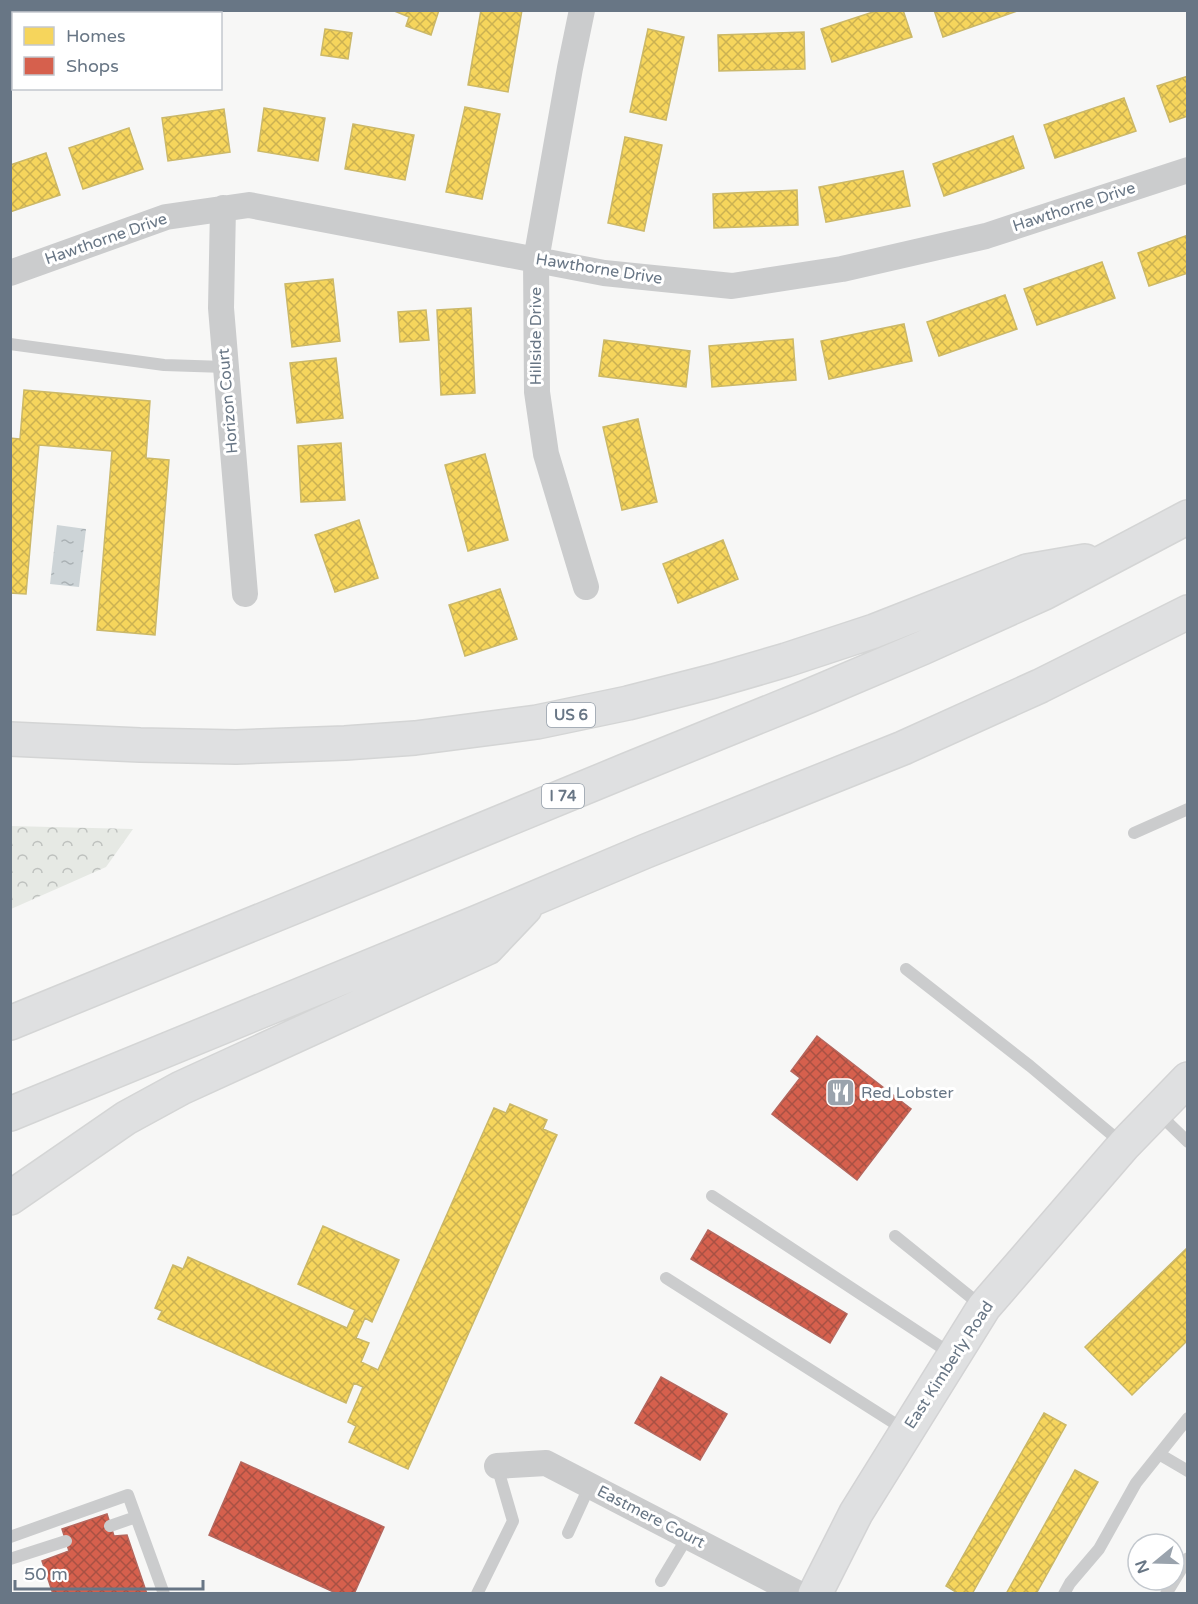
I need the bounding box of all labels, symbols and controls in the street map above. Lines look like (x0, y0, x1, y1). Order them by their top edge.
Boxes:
legend (12, 12, 222, 90)
text: Homes (66, 25, 126, 47)
text: Shops (66, 55, 119, 77)
street label: Hawthorne Drive (1010, 178, 1138, 236)
street label: Hawthorne Drive (42, 209, 170, 269)
street label: Hawthorne Drive (534, 249, 664, 289)
street label: Hillside Drive (526, 287, 546, 385)
street label: Horizon Court (213, 347, 243, 455)
road number: US 6 (547, 703, 595, 727)
road number: I 74 (542, 784, 584, 808)
restaurant icon: Red Lobster (824, 1077, 856, 1109)
place label: Red Lobster (861, 1083, 954, 1103)
street label: East Kimberly Road (900, 1297, 998, 1433)
street label: Eastmere Court (594, 1481, 708, 1553)
north arrow (1126, 1532, 1186, 1592)
scale bar (15, 1553, 202, 1591)
text: N (1131, 1557, 1154, 1576)
text: 50 m (24, 1563, 68, 1585)

